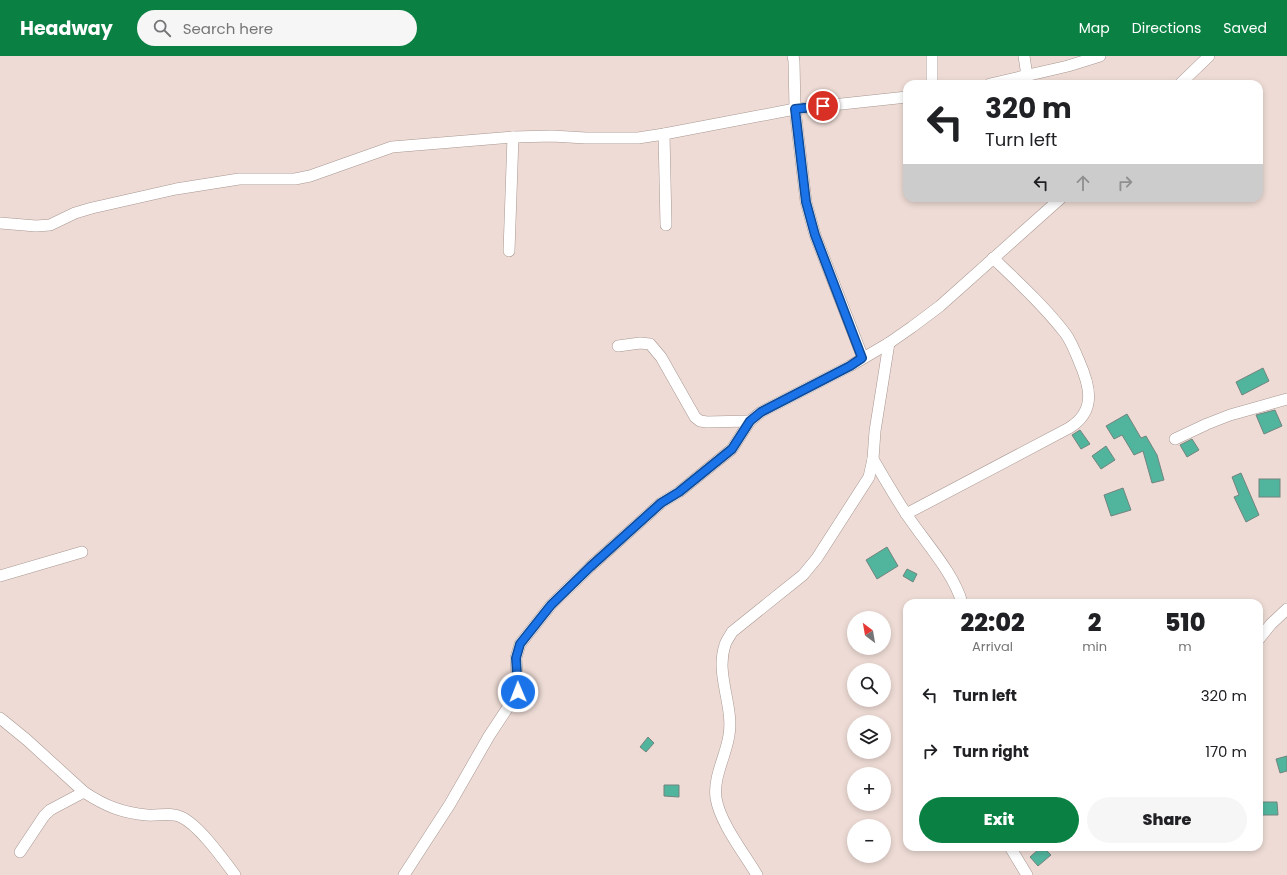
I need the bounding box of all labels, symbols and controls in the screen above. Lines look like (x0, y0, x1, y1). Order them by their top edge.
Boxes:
search box (137, 10, 417, 46)
text: Headway (20, 15, 113, 42)
icon: search (151, 17, 173, 39)
text: Search here (183, 18, 273, 39)
text: Map (1079, 18, 1110, 38)
text: Directions (1132, 18, 1201, 38)
text: Saved (1223, 18, 1267, 38)
pin (806, 89, 840, 123)
text: 320 m (985, 89, 1072, 128)
icon: arrive (812, 95, 834, 117)
icon: left (919, 96, 971, 148)
text: Turn left (985, 127, 1057, 152)
icon: left (1030, 172, 1052, 194)
icon: ahead (1072, 172, 1094, 194)
icon: right (1114, 172, 1136, 194)
text: 22:02 (961, 606, 1025, 639)
text: 2 (1088, 606, 1101, 639)
text: 510 (1165, 606, 1205, 639)
north arrow (847, 611, 891, 655)
map controls (847, 611, 891, 863)
text: Arrival (972, 637, 1013, 656)
text: min (1082, 637, 1107, 656)
text: m (1178, 637, 1192, 656)
button: search (847, 663, 891, 707)
position arrow (497, 671, 539, 713)
icon: left (919, 684, 941, 706)
text: Turn left (953, 685, 1017, 706)
text: 320 m (1201, 685, 1247, 706)
button: layers (847, 715, 891, 759)
icon: right (919, 740, 941, 762)
text: Turn right (953, 741, 1029, 762)
text: 170 m (1205, 741, 1247, 762)
button: + (847, 767, 891, 811)
button: Exit (919, 797, 1079, 843)
button: Share (1087, 797, 1247, 843)
button: − (847, 819, 891, 863)

